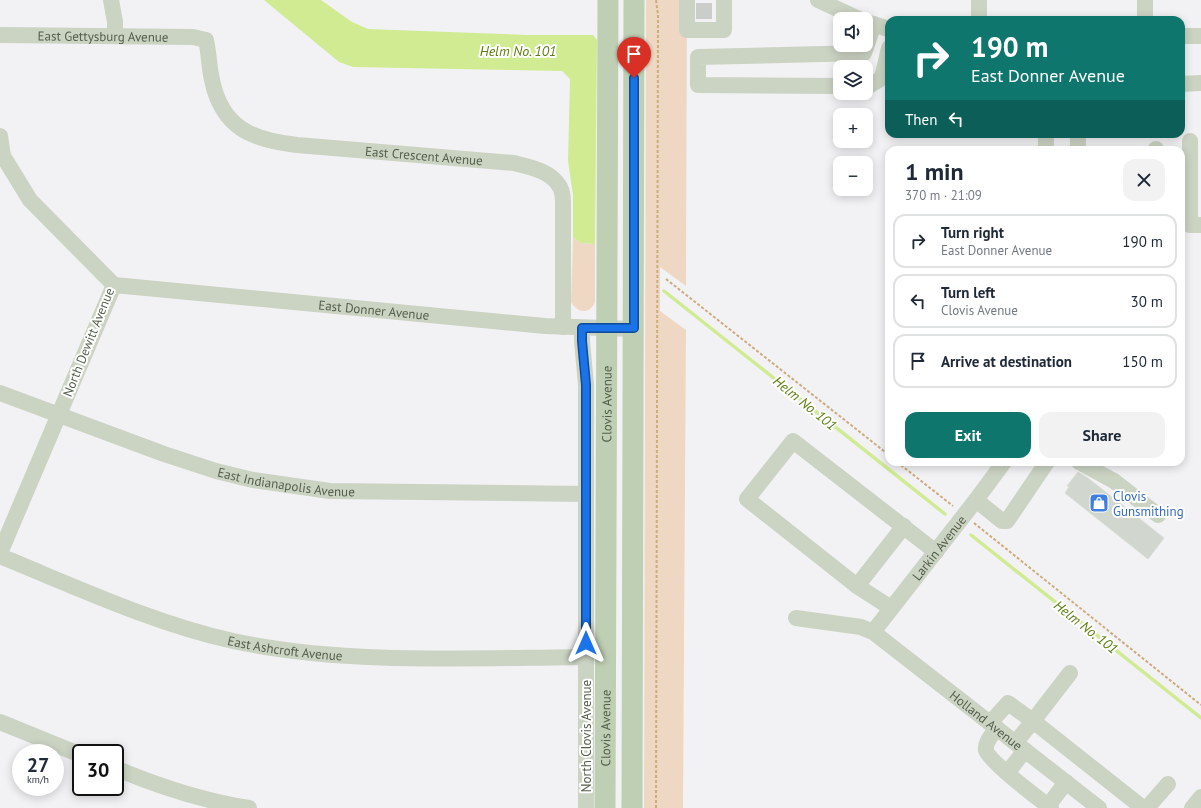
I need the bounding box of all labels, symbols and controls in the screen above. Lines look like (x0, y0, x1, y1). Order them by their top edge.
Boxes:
map controls (833, 12, 873, 196)
button: sound (833, 12, 873, 52)
street label: East Gettysburg Avenue (37, 27, 169, 46)
text: 190 m (971, 28, 1048, 65)
icon: right (905, 32, 957, 84)
pin (617, 37, 651, 78)
water label: Helm No. 101 (480, 42, 556, 60)
icon: arrive (623, 43, 645, 65)
button: layers (833, 60, 873, 100)
text: East Donner Avenue (971, 64, 1125, 87)
button: + (833, 108, 873, 148)
icon: left (945, 108, 967, 130)
text: Then (905, 110, 937, 129)
street label: East Crescent Avenue (364, 143, 483, 169)
button: − (833, 156, 873, 196)
text: 1 min (905, 156, 964, 187)
button: close (1123, 159, 1165, 201)
text: 370 m · 21:09 (905, 187, 982, 204)
text: Turn right (941, 223, 1004, 242)
icon: right (907, 230, 929, 252)
text: 190 m (1122, 232, 1163, 251)
text: East Donner Avenue (941, 242, 1052, 259)
text: Turn left (941, 283, 995, 302)
street label: North Dewitt Avenue (59, 285, 118, 399)
icon: left (907, 290, 929, 312)
text: 30 m (1130, 292, 1163, 311)
street label: East Donner Avenue (318, 296, 430, 324)
text: Clovis Avenue (941, 302, 1018, 319)
icon: arrive (907, 350, 929, 372)
text: Arrive at destination (941, 352, 1072, 371)
text: 150 m (1122, 352, 1163, 371)
street label: Clovis Avenue (598, 365, 616, 443)
water label: Helm No. 101 (770, 372, 840, 434)
button: Exit (905, 412, 1031, 458)
button: Share (1039, 412, 1165, 458)
street label: East Indianapolis Avenue (216, 464, 355, 500)
place label: Clovis Gunsmithing (1113, 488, 1184, 520)
shop icon: Clovis Gunsmithing (1088, 492, 1110, 514)
street label: Larkin Avenue (909, 512, 970, 584)
water label: Helm No. 101 (1050, 596, 1122, 658)
position arrow (565, 622, 607, 664)
street label: East Ashcroft Avenue (226, 632, 343, 665)
street label: North Clovis Avenue (578, 680, 595, 792)
street label: Holland Avenue (946, 687, 1026, 754)
street label: Clovis Avenue (597, 689, 614, 767)
speed limit sign: 30 (72, 744, 124, 796)
text: 27 (27, 752, 49, 778)
text: km/h (27, 773, 49, 786)

